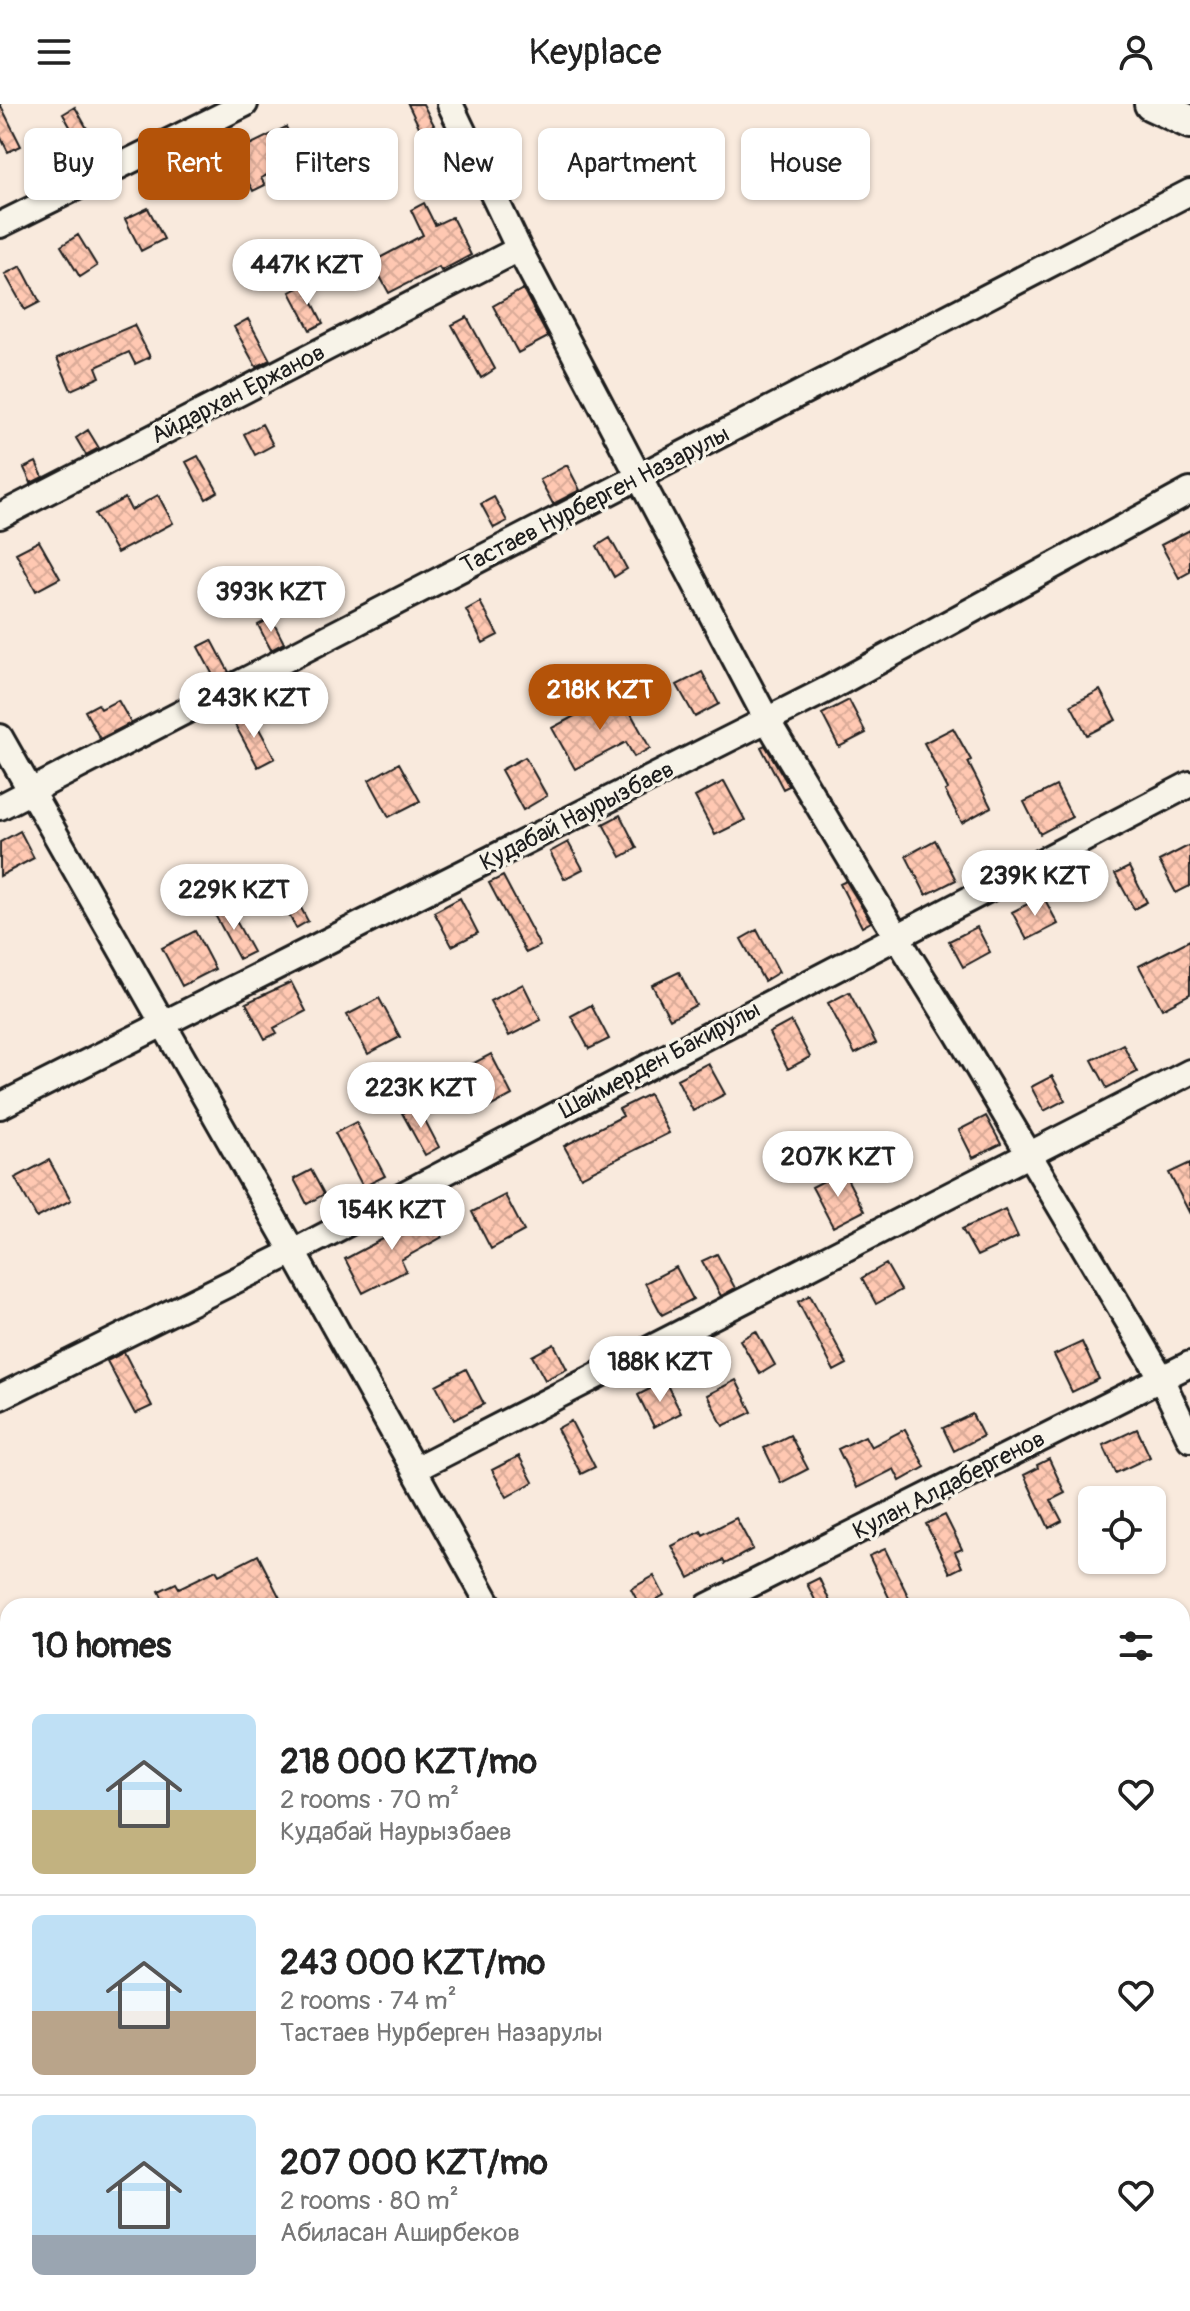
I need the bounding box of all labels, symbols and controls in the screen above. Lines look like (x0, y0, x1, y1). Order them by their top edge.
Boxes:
icon: menu (32, 30, 76, 74)
text: Keyplace (528, 30, 662, 75)
icon: person (1114, 30, 1158, 74)
chip: Buy (24, 128, 122, 200)
chip: Rent (138, 128, 250, 200)
chip: Filters (266, 128, 398, 200)
chip: New (414, 128, 522, 200)
chip: Apartment (538, 128, 725, 200)
chip: House (741, 128, 870, 200)
pin: 447K KZT (224, 239, 390, 307)
text: 447K KZT (250, 249, 364, 281)
street label: Айдархан Ержанов (146, 338, 330, 450)
street label: Тастаев Нурберген Назарулы (456, 419, 734, 581)
pin: 393K KZT (188, 566, 354, 634)
text: 393K KZT (215, 576, 327, 608)
pin: 218K KZT (517, 664, 683, 732)
pin: 243K KZT (171, 672, 337, 740)
text: 218K KZT (547, 674, 653, 706)
text: 243K KZT (197, 682, 311, 714)
street label: Кудабай Наурызбаев (475, 754, 679, 878)
pin: 239K KZT (952, 850, 1118, 918)
text: 239K KZT (980, 860, 1090, 892)
pin: 229K KZT (151, 864, 317, 932)
text: 229K KZT (178, 874, 290, 906)
street label: Шаймерден Бакирулы (555, 995, 765, 1125)
pin: 223K KZT (338, 1062, 504, 1130)
text: 223K KZT (365, 1072, 477, 1104)
pin: 207K KZT (755, 1131, 921, 1199)
text: 207K KZT (780, 1141, 896, 1173)
pin: 154K KZT (309, 1184, 475, 1252)
text: 154K KZT (338, 1194, 446, 1226)
pin: 188K KZT (577, 1336, 743, 1404)
text: 188K KZT (607, 1346, 713, 1378)
street label: Кулан Алдабергенов (848, 1424, 1050, 1546)
map controls (1078, 1486, 1166, 1574)
button: locate (1078, 1486, 1166, 1574)
icon: filters (1114, 1624, 1158, 1668)
text: 10 homes (32, 1625, 171, 1668)
text: 218 000 KZT/mo (280, 1741, 537, 1784)
icon: home (96, 1746, 192, 1842)
icon: heart (1114, 1772, 1158, 1816)
text: 2 rooms · 70 m² (280, 1784, 459, 1816)
text: Кудабай Наурызбаев (280, 1816, 512, 1848)
text: 243 000 KZT/mo (280, 1942, 545, 1985)
icon: home (96, 1947, 192, 2043)
icon: heart (1114, 1973, 1158, 2017)
text: 2 rooms · 74 m² (280, 1985, 457, 2017)
text: Тастаев Нурберген Назарулы (280, 2017, 603, 2049)
text: 207 000 KZT/mo (280, 2142, 548, 2185)
icon: home (96, 2147, 192, 2243)
icon: heart (1114, 2173, 1158, 2217)
text: 2 rooms · 80 m² (280, 2185, 459, 2217)
text: Абиласан Аширбеков (280, 2217, 520, 2249)

